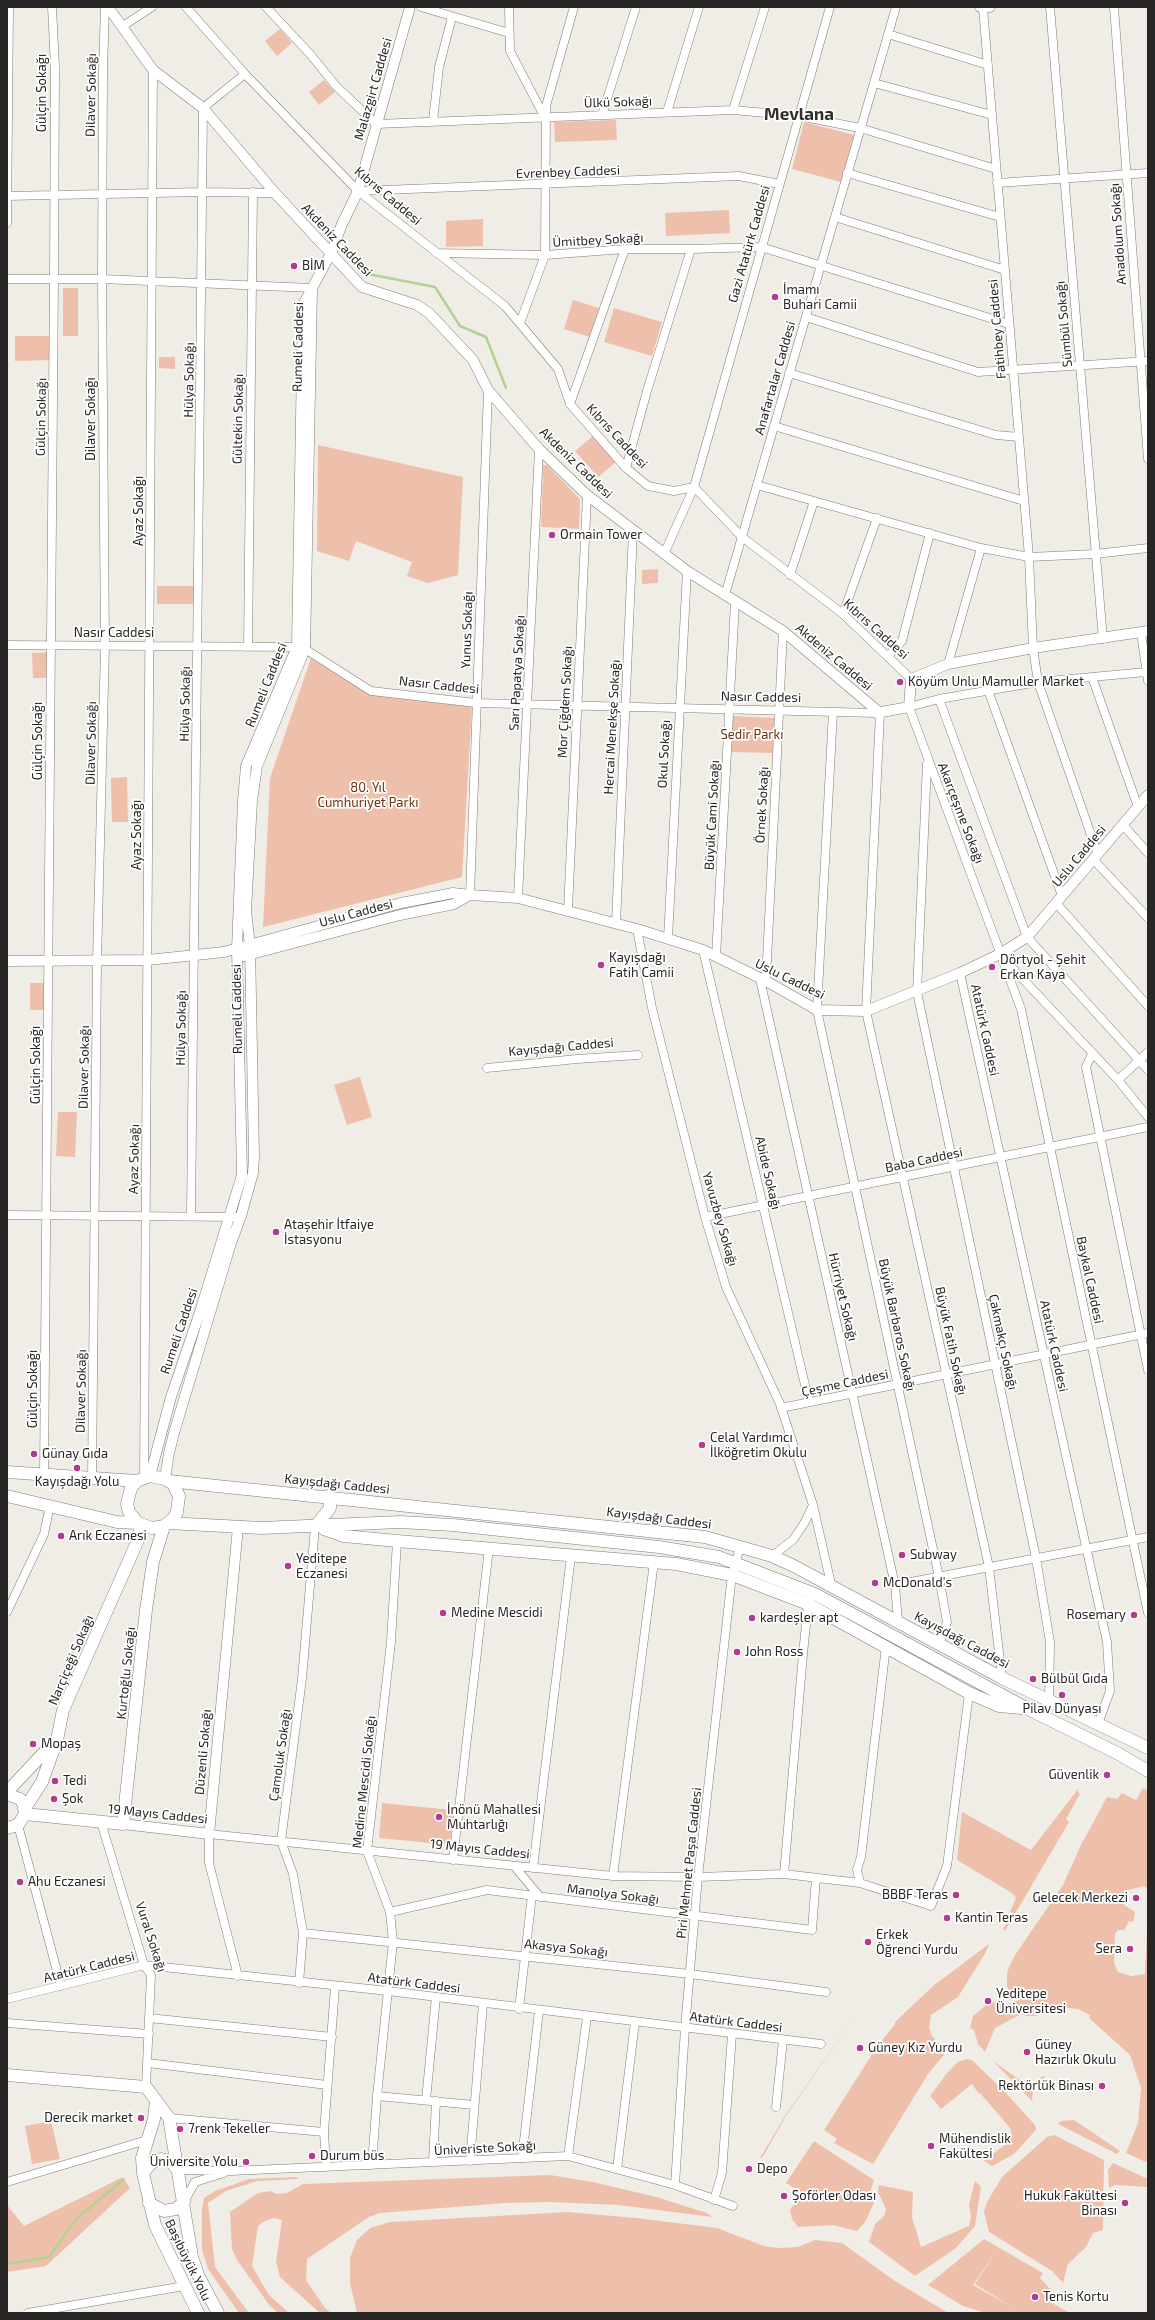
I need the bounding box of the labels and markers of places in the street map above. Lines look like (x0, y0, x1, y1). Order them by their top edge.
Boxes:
place label: BİM (302, 258, 325, 274)
marker: BİM (289, 261, 299, 271)
place label: İmamı Buhari Camii (783, 282, 857, 313)
marker: İmamı Buhari Camii (770, 292, 780, 302)
place label: Ormain Tower (560, 527, 642, 543)
marker: Ormain Tower (547, 530, 557, 540)
place label: Köyüm Unlu Mamuller Market (908, 674, 1084, 690)
marker: Köyüm Unlu Mamuller Market (895, 677, 905, 687)
place label: Kayışdağı Fatih Camii (609, 950, 674, 981)
place label: Dörtyol - Şehit Erkan Kaya (1000, 952, 1086, 983)
marker: Kayışdağı Fatih Camii (596, 960, 606, 970)
marker: Dörtyol - Şehit Erkan Kaya (987, 962, 997, 972)
place label: Ataşehir İtfaiye İstasyonu (284, 1217, 374, 1248)
marker: Ataşehir İtfaiye İstasyonu (271, 1227, 281, 1237)
place label: Celal Yardımcı İlköğretim Okulu (710, 1430, 807, 1461)
marker: Celal Yardımcı İlköğretim Okulu (697, 1440, 707, 1450)
place label: Günay Gıda (42, 1446, 108, 1462)
marker: Günay Gıda (29, 1449, 39, 1459)
marker: Kayışdağı Yolu (72, 1463, 82, 1473)
place label: Kayışdağı Yolu (35, 1474, 119, 1490)
place label: Arık Eczanesi (69, 1528, 147, 1544)
marker: Arık Eczanesi (56, 1531, 66, 1541)
place label: Subway (910, 1547, 957, 1563)
marker: Subway (897, 1550, 907, 1560)
place label: Yeditepe Eczanesi (296, 1551, 348, 1582)
marker: Yeditepe Eczanesi (283, 1561, 293, 1571)
place label: McDonald's (883, 1575, 952, 1591)
marker: McDonald's (870, 1578, 880, 1588)
place label: Medine Mescidi (451, 1605, 543, 1621)
place label: Rosemary (1066, 1607, 1126, 1623)
marker: Medine Mescidi (438, 1608, 448, 1618)
place label: kardeşler apt (760, 1610, 838, 1626)
marker: Rosemary (1129, 1610, 1139, 1620)
marker: kardeşler apt (747, 1613, 757, 1623)
place label: John Ross (745, 1644, 803, 1660)
marker: John Ross (732, 1647, 742, 1657)
place label: Bülbül Gıda (1041, 1671, 1108, 1687)
marker: Bülbül Gıda (1028, 1674, 1038, 1684)
marker: Pilav Dünyası (1057, 1690, 1067, 1700)
place label: Pilav Dünyası (1022, 1701, 1102, 1717)
place label: Mopaş (41, 1736, 81, 1752)
marker: Mopaş (28, 1739, 38, 1749)
place label: Güvenlik (1048, 1767, 1099, 1783)
marker: Güvenlik (1102, 1770, 1112, 1780)
place label: Tedi (63, 1773, 87, 1789)
marker: Tedi (50, 1776, 60, 1786)
place label: Şok (62, 1791, 83, 1807)
marker: Şok (49, 1794, 59, 1804)
place label: İnönü Mahallesi Muhtarlığı (447, 1802, 541, 1833)
marker: İnönü Mahallesi Muhtarlığı (434, 1812, 444, 1822)
place label: Ahu Eczanesi (28, 1874, 106, 1890)
marker: Ahu Eczanesi (15, 1877, 25, 1887)
place label: BBBF Teras (882, 1887, 948, 1903)
marker: BBBF Teras (951, 1890, 961, 1900)
place label: Gelecek Merkezi (1032, 1890, 1128, 1906)
marker: Gelecek Merkezi (1131, 1893, 1141, 1903)
place label: Kantin Teras (955, 1910, 1028, 1926)
marker: Kantin Teras (942, 1913, 952, 1923)
place label: Erkek Öğrenci Yurdu (876, 1927, 958, 1958)
marker: Erkek Öğrenci Yurdu (863, 1937, 873, 1947)
place label: Sera (1095, 1941, 1122, 1957)
marker: Sera (1125, 1944, 1135, 1954)
place label: Yeditepe Üniversitesi (996, 1986, 1066, 2017)
marker: Yeditepe Üniversitesi (983, 1996, 993, 2006)
place label: Güney Hazırlık Okulu (1035, 2037, 1116, 2068)
place label: Güney Kız Yurdu (868, 2040, 962, 2056)
marker: Güney Kız Yurdu (855, 2043, 865, 2053)
marker: Güney Hazırlık Okulu (1022, 2047, 1032, 2057)
place label: Rektörlük Binası (998, 2078, 1094, 2094)
marker: Rektörlük Binası (1097, 2081, 1107, 2091)
place label: Derecik market (44, 2110, 133, 2126)
marker: Derecik market (136, 2113, 146, 2123)
place label: 7renk Tekeller (188, 2121, 270, 2137)
marker: 7renk Tekeller (175, 2124, 185, 2134)
place label: Mühendislik Fakültesi (939, 2131, 1011, 2162)
marker: Mühendislik Fakültesi (926, 2141, 936, 2151)
place label: Durum büs (320, 2148, 384, 2164)
marker: Durum büs (307, 2151, 317, 2161)
place label: Üniversite Yolu (150, 2154, 238, 2170)
marker: Üniversite Yolu (241, 2157, 251, 2167)
place label: Depo (757, 2161, 788, 2177)
marker: Depo (744, 2164, 754, 2174)
place label: Şoförler Odası (792, 2188, 876, 2204)
place label: Hukuk Fakültesi Binası (1024, 2188, 1117, 2219)
marker: Şoförler Odası (779, 2191, 789, 2201)
marker: Hukuk Fakültesi Binası (1120, 2198, 1130, 2208)
place label: Tenis Kortu (1043, 2289, 1109, 2305)
marker: Tenis Kortu (1030, 2292, 1040, 2302)

